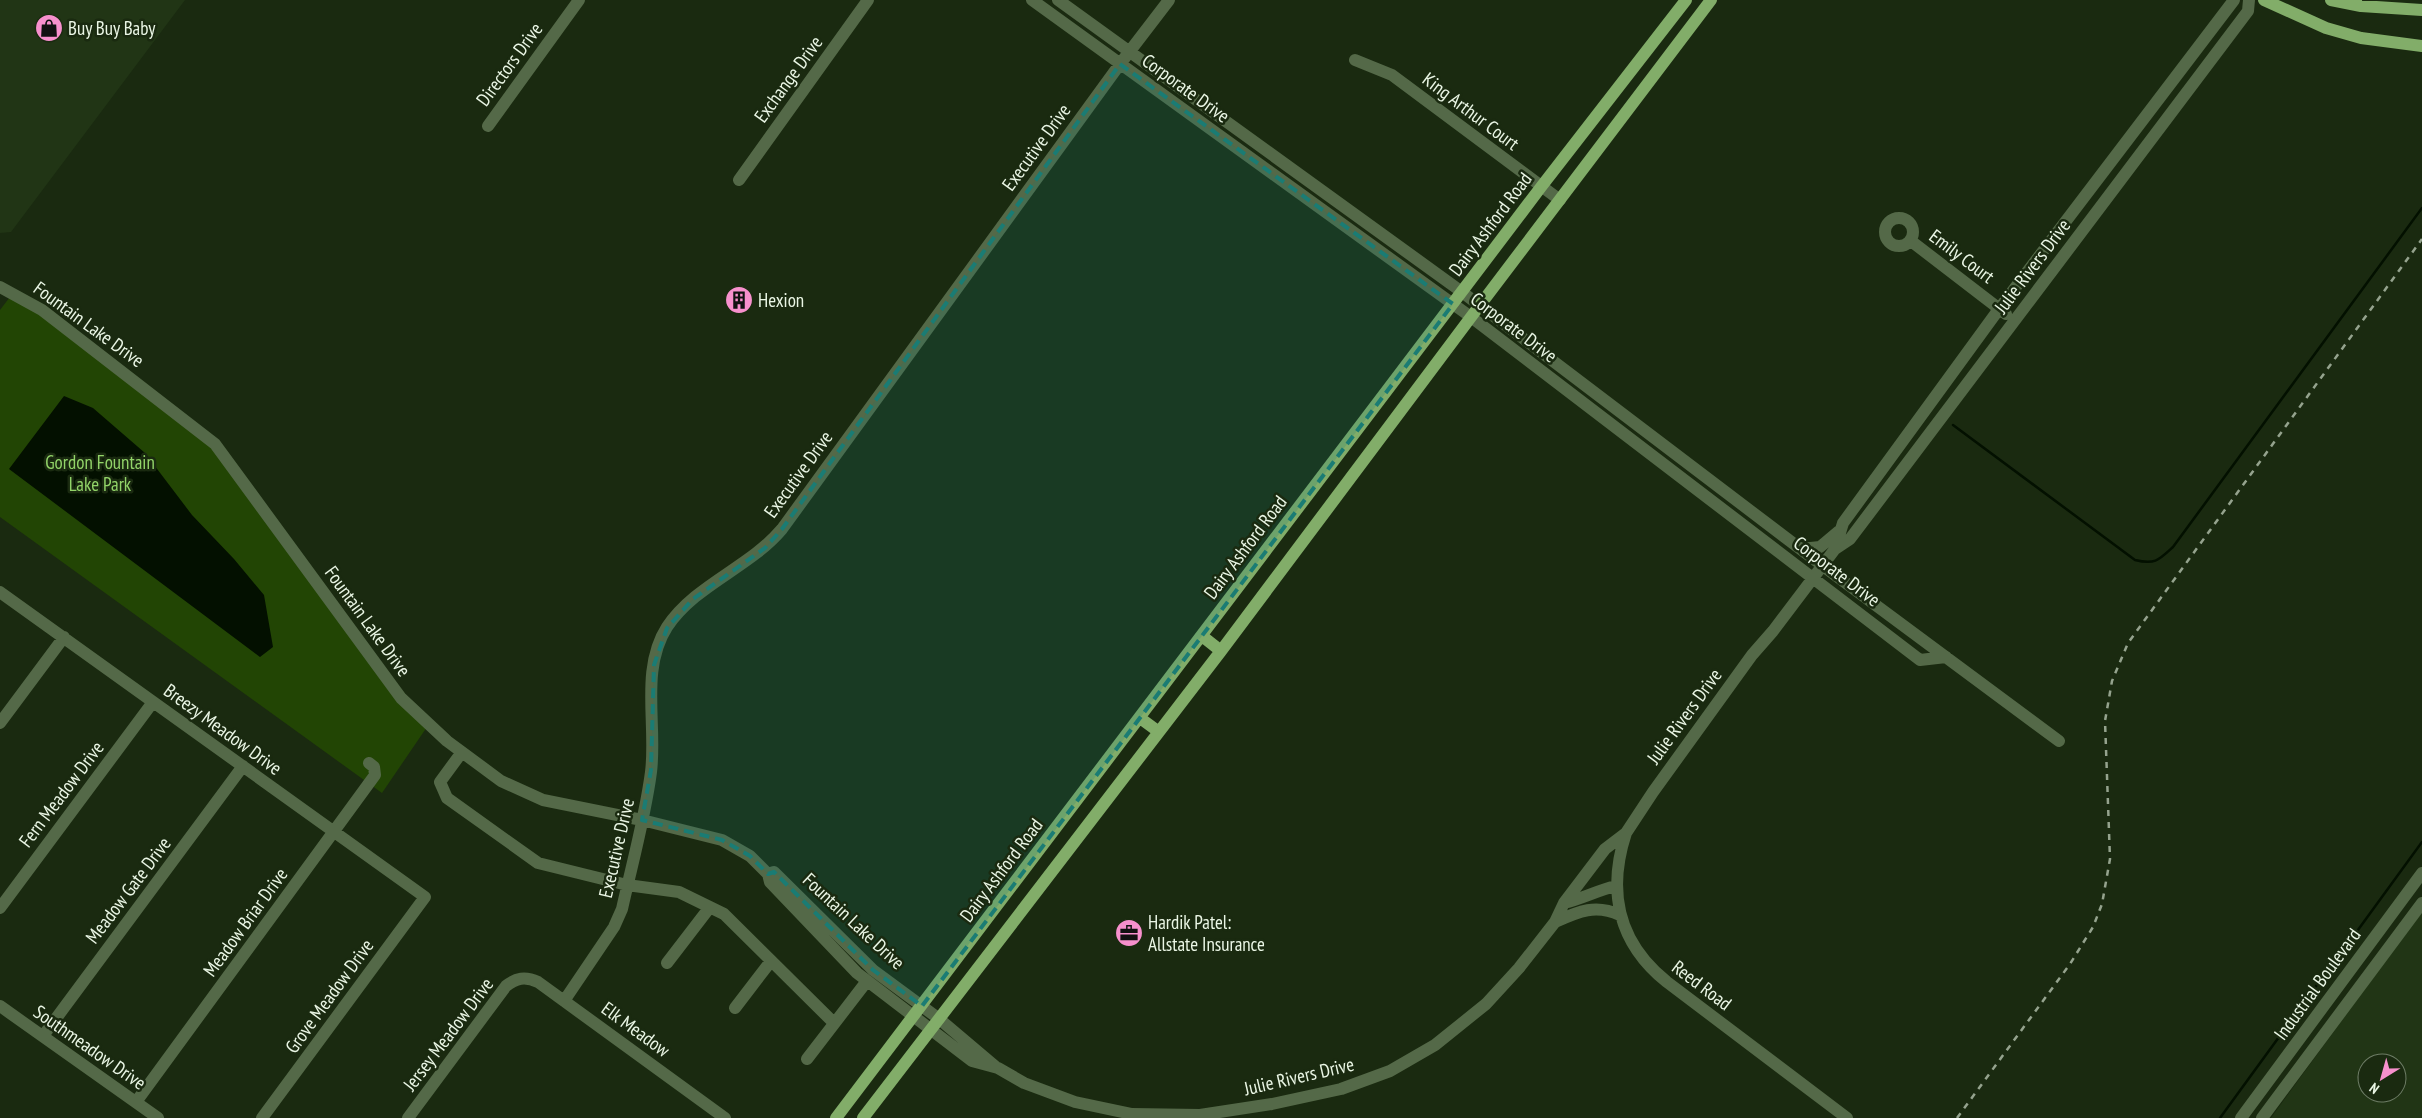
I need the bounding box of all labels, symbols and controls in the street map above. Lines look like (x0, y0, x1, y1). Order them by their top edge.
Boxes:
shop icon: Buy Buy Baby (34, 13, 64, 43)
place label: Buy Buy Baby (68, 16, 156, 40)
street label: Directors Drive (471, 17, 547, 110)
street label: Exchange Drive (749, 31, 828, 127)
street label: Corporate Drive (1138, 48, 1235, 128)
street label: King Arthur Court (1418, 67, 1525, 156)
street label: Executive Drive (996, 99, 1076, 195)
street label: Dairy Ashford Road (1443, 167, 1537, 281)
street label: Julie Rivers Drive (1988, 214, 2075, 319)
street label: Emily Court (1925, 224, 2000, 289)
street label: Fountain Lake Drive (29, 276, 149, 372)
building icon: Hexion (724, 285, 754, 315)
street label: Corporate Drive (1466, 287, 1562, 367)
place label: Hexion (758, 288, 804, 312)
street label: Executive Drive (758, 426, 838, 522)
park label: Gordon Fountain Lake Park (45, 450, 155, 496)
street label: Dairy Ashford Road (1198, 490, 1292, 604)
street label: Corporate Drive (1789, 531, 1885, 611)
street label: Fountain Lake Drive (320, 561, 416, 681)
street label: Julie Rivers Drive (1641, 664, 1727, 769)
street label: Breezy Meadow Drive (159, 678, 287, 780)
street label: Fern Meadow Drive (13, 736, 109, 852)
street label: Executive Drive (593, 796, 639, 900)
street label: Dairy Ashford Road (954, 813, 1048, 927)
street label: Meadow Gate Drive (80, 832, 176, 948)
street label: Meadow Briar Drive (198, 863, 293, 981)
street label: Fountain Lake Drive (798, 868, 910, 974)
place label: Hardik Patel: Allstate Insurance (1148, 910, 1265, 956)
office icon: Hardik Patel: Allstate Insurance (1114, 918, 1144, 948)
street label: Industrial Boulevard (2268, 924, 2366, 1044)
street label: Grove Meadow Drive (280, 934, 378, 1058)
street label: Reed Road (1667, 955, 1737, 1015)
street label: Jersey Meadow Drive (397, 973, 498, 1096)
street label: Elk Meadow (597, 996, 675, 1062)
street label: Southmeadow Drive (29, 999, 151, 1095)
street label: Julie Rivers Drive (1241, 1052, 1356, 1101)
north arrow (2357, 1053, 2407, 1103)
text: N (2366, 1079, 2383, 1098)

